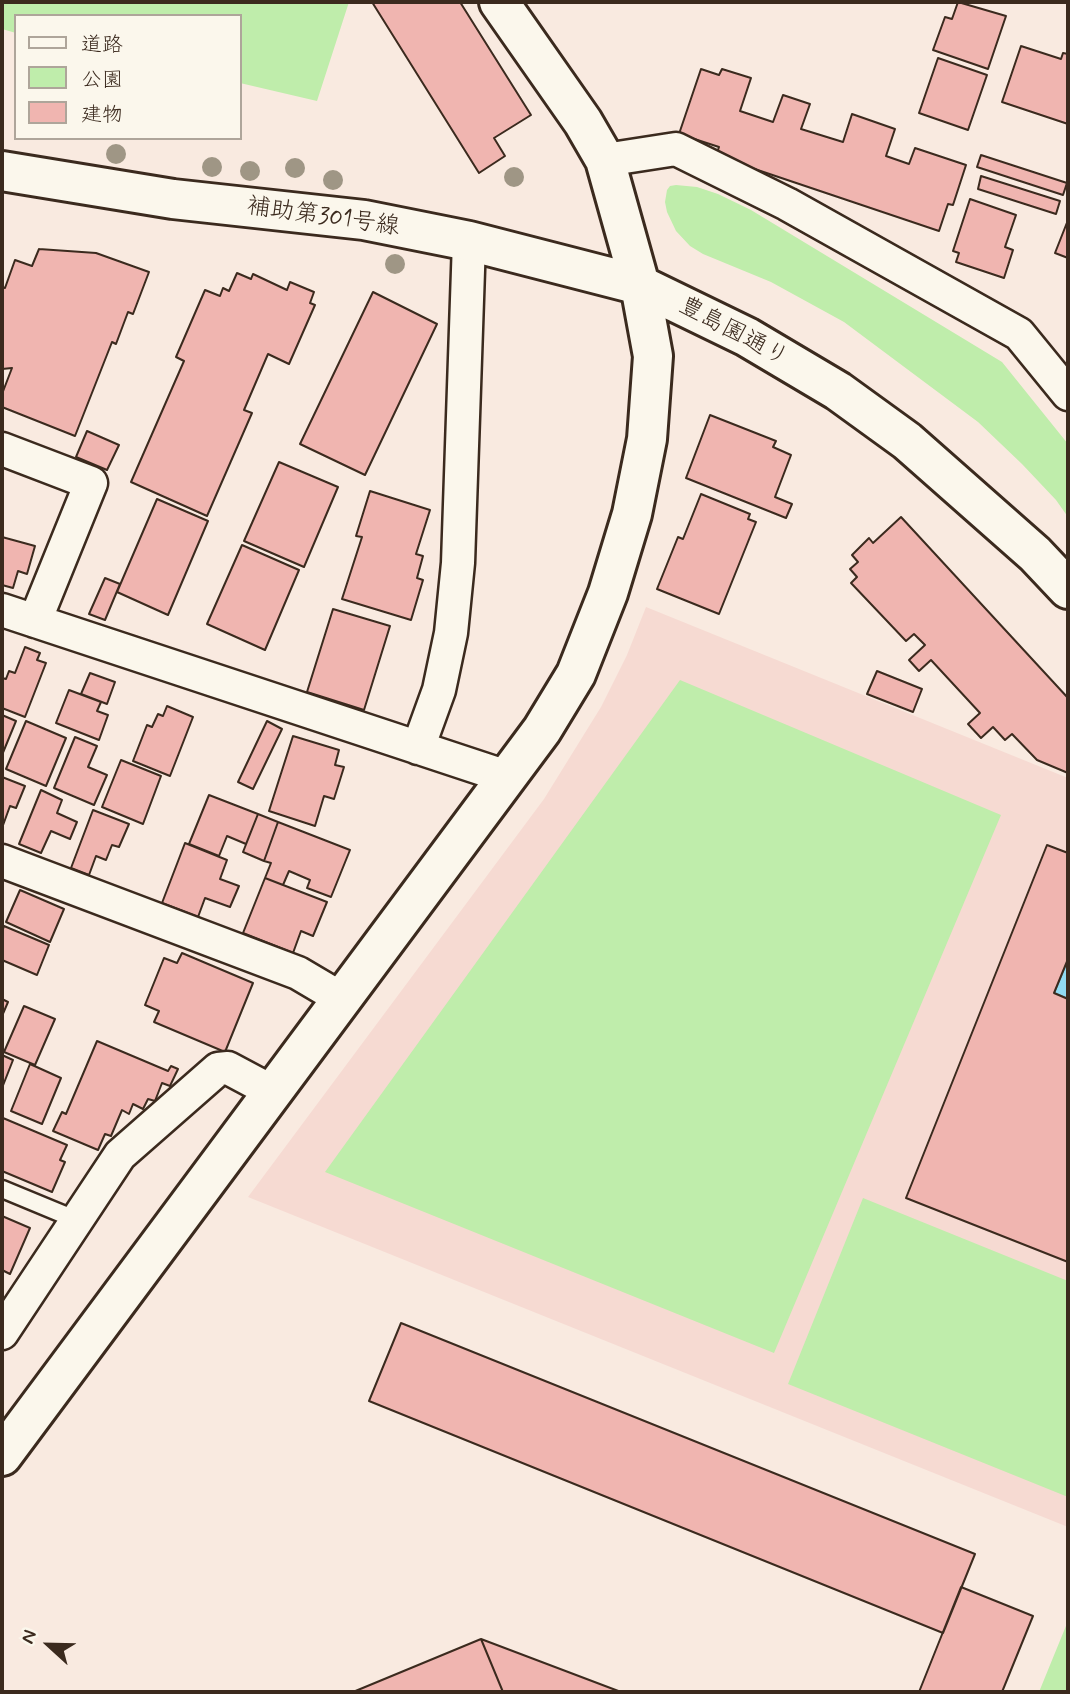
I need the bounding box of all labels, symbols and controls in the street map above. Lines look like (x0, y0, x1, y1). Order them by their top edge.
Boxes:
legend (14, 14, 242, 140)
text: 道路 (81, 31, 123, 59)
text: 公園 (81, 66, 123, 94)
text: 建物 (81, 101, 123, 129)
street label: 補助第301号線 (245, 193, 401, 243)
street label: 豊島園通り (673, 292, 793, 374)
north arrow (14, 1610, 84, 1680)
text: N (15, 1626, 43, 1647)

